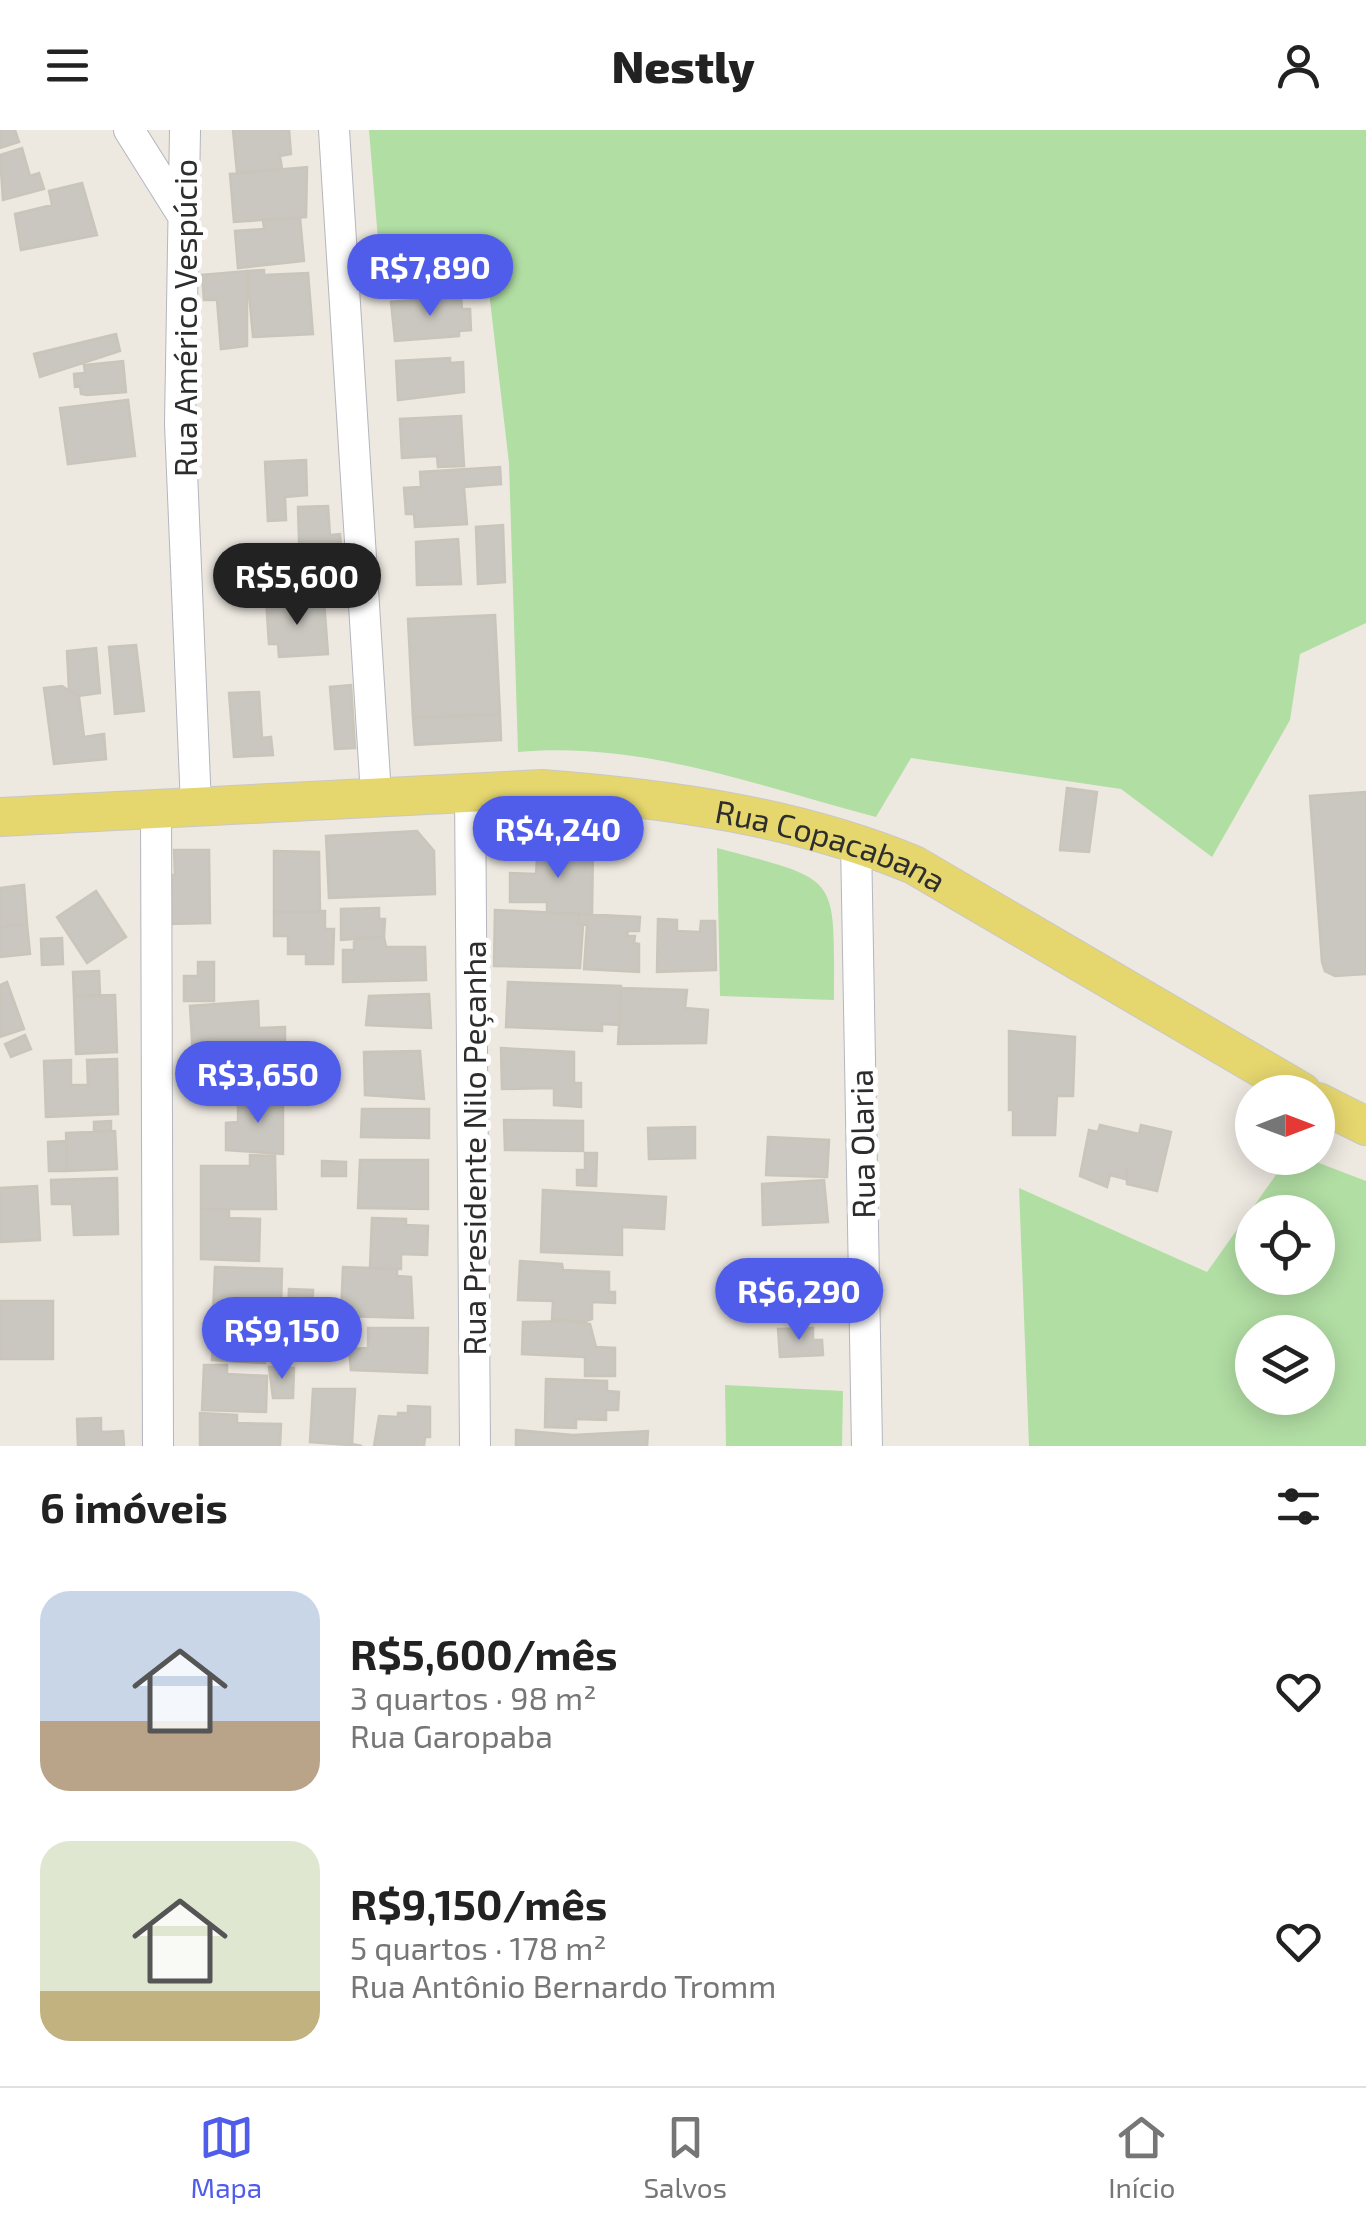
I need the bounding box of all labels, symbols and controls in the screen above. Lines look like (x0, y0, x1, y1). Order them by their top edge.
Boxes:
icon: menu (40, 38, 95, 93)
text: Nestly (611, 38, 755, 92)
icon: person (1271, 38, 1326, 93)
street label: Rua Américo Vespúcio (165, 159, 203, 477)
pin: R$7,890 (338, 234, 522, 319)
text: R$7,890 (369, 247, 491, 285)
pin: R$5,600 (205, 543, 389, 628)
text: R$5,600 (235, 556, 359, 594)
street label: Rua Copacabana (712, 791, 953, 899)
pin: R$4,240 (466, 796, 650, 881)
text: R$4,240 (495, 809, 621, 847)
street label: Rua Presidente Nilo Peçanha (454, 940, 494, 1356)
pin: R$3,650 (166, 1041, 350, 1126)
text: R$3,650 (197, 1054, 319, 1092)
street label: Rua Olaria (841, 1069, 881, 1219)
north arrow (1235, 1075, 1335, 1175)
map controls (1235, 1075, 1335, 1415)
button: locate (1235, 1195, 1335, 1295)
pin: R$6,290 (707, 1258, 891, 1343)
text: R$6,290 (737, 1271, 861, 1309)
pin: R$9,150 (190, 1297, 374, 1382)
text: R$9,150 (224, 1310, 340, 1348)
button: layers (1235, 1315, 1335, 1415)
icon: filters (1271, 1479, 1326, 1534)
text: 6 imóveis (40, 1481, 228, 1531)
text: R$5,600/mês (350, 1628, 618, 1678)
icon: home (120, 1631, 240, 1751)
icon: heart (1271, 1664, 1326, 1719)
text: 3 quartos · 98 m² (350, 1678, 596, 1716)
text: Rua Garopaba (350, 1716, 553, 1754)
text: R$9,150/mês (350, 1878, 607, 1928)
icon: home (120, 1881, 240, 2001)
icon: heart (1271, 1914, 1326, 1969)
text: 5 quartos · 178 m² (350, 1928, 607, 1966)
text: Rua Antônio Bernardo Tromm (350, 1966, 776, 2004)
tab: Mapa (191, 2110, 262, 2204)
tab: Salvos (643, 2110, 727, 2204)
tab: Início (1108, 2110, 1175, 2204)

